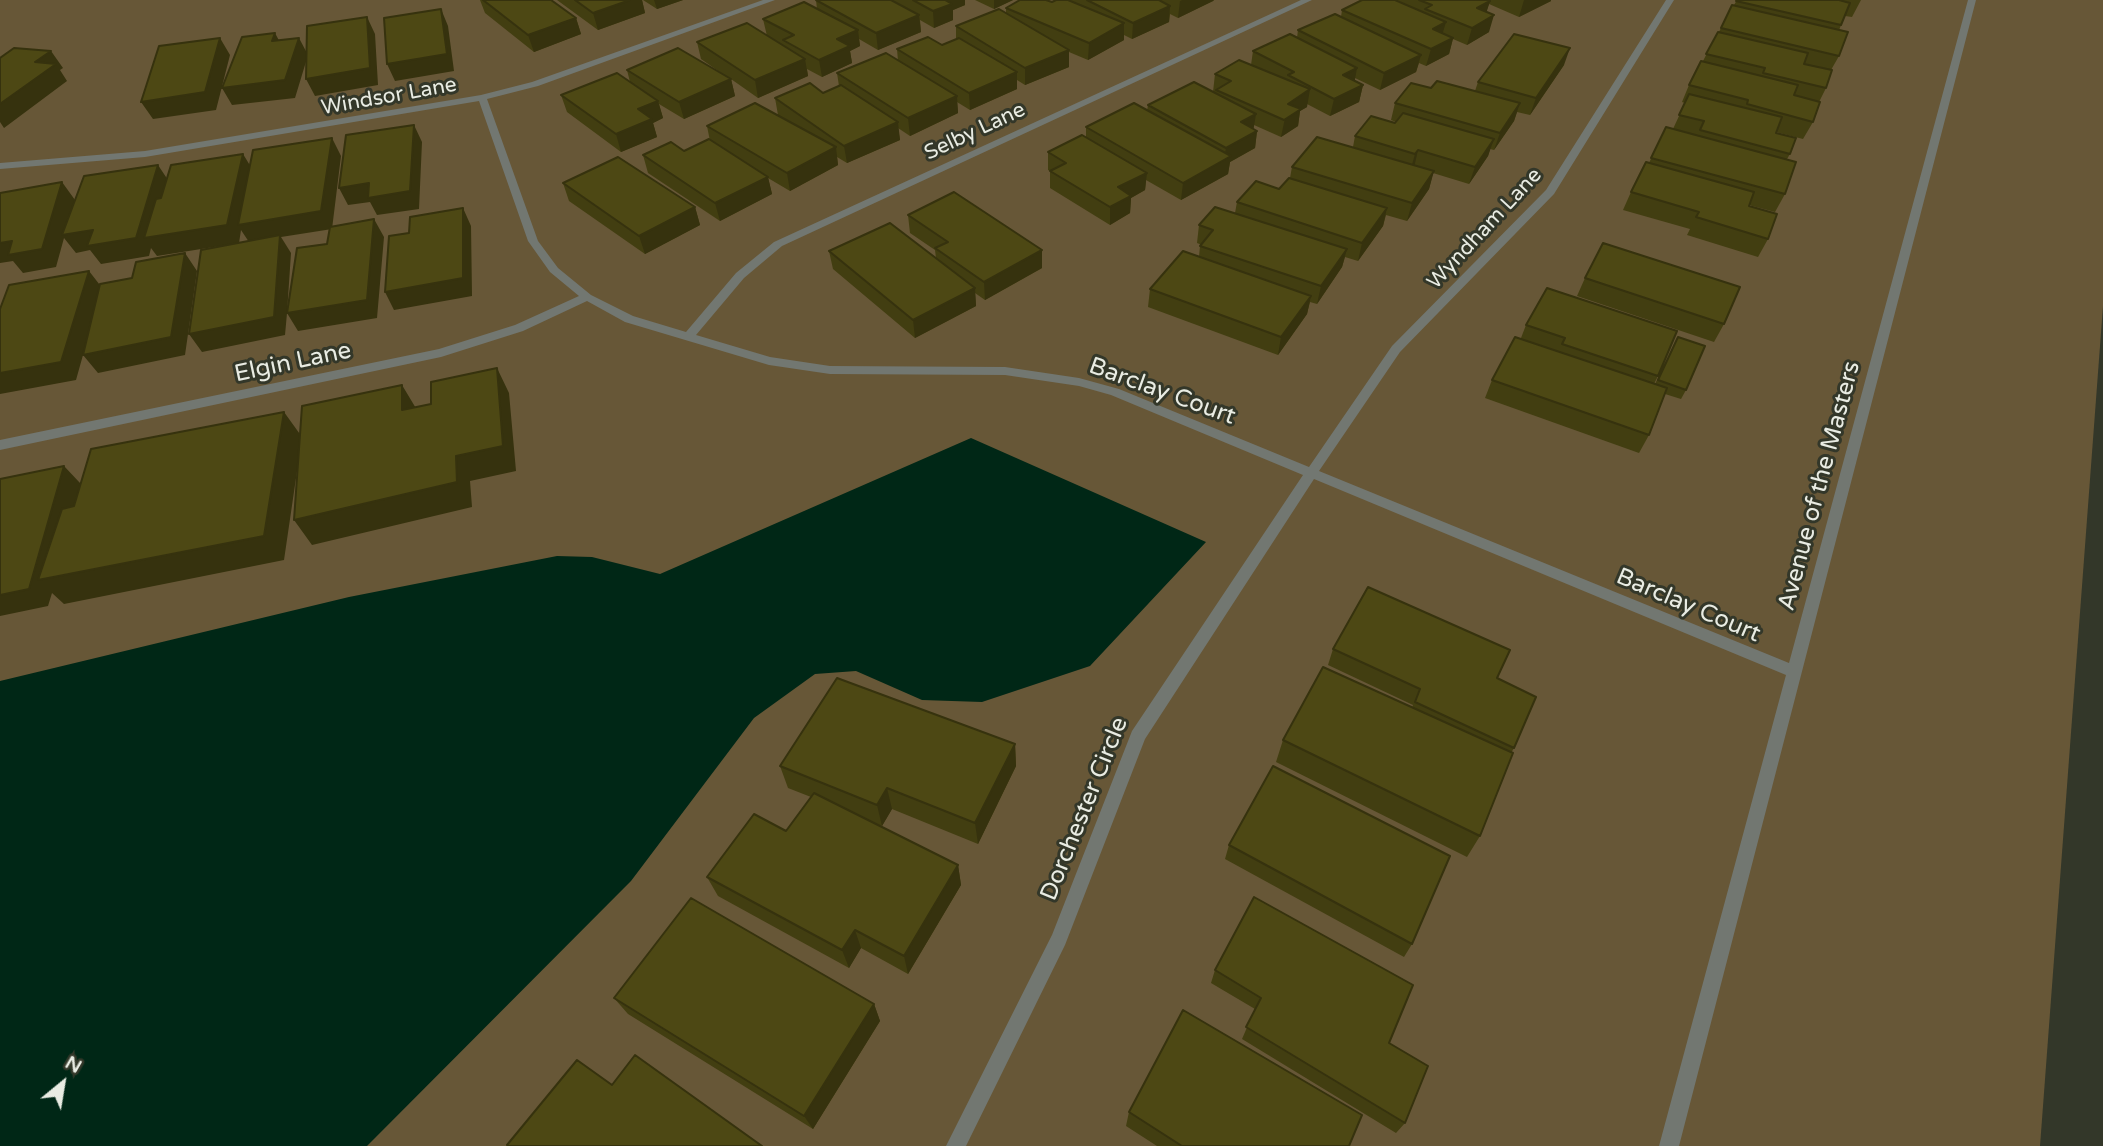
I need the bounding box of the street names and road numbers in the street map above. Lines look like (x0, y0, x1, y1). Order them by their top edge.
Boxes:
street label: Windsor Lane (319, 73, 459, 121)
street label: Selby Lane (921, 98, 1029, 166)
street label: Wyndham Lane (1423, 163, 1547, 295)
street label: Elgin Lane (232, 337, 354, 389)
street label: Barclay Court (1085, 352, 1239, 432)
street label: Avenue of the Masters (1773, 358, 1867, 614)
street label: Barclay Court (1612, 563, 1764, 649)
street label: Dorchester Circle (1035, 713, 1135, 905)

